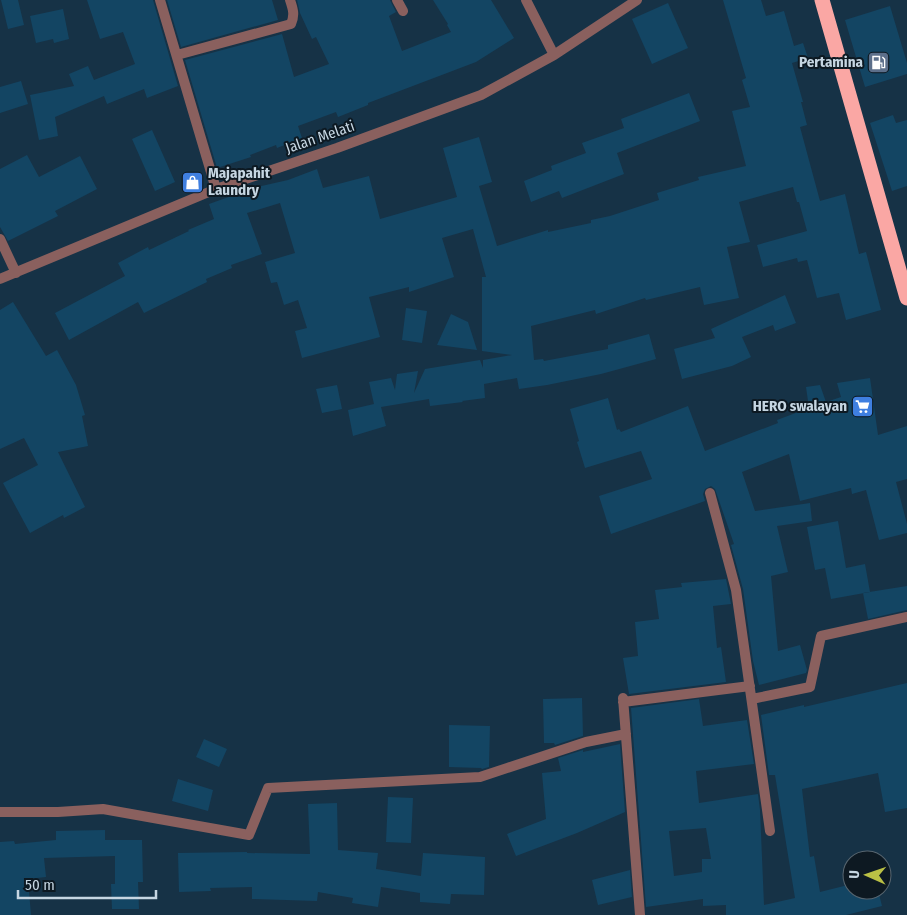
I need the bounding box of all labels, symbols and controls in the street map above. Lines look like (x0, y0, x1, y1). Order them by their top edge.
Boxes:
fuel station icon: Pertamina (867, 50, 891, 74)
place label: Pertamina (799, 53, 864, 71)
street label: Jalan Melati (283, 117, 357, 157)
place label: Majapahit Laundry (208, 164, 271, 199)
shop icon: Majapahit Laundry (180, 170, 204, 194)
supermarket icon: HERO swalayan (851, 394, 875, 418)
place label: HERO swalayan (753, 397, 847, 415)
north arrow (842, 850, 892, 900)
scale bar (18, 868, 155, 900)
text: U (846, 870, 863, 879)
text: 50 m (25, 876, 55, 894)

